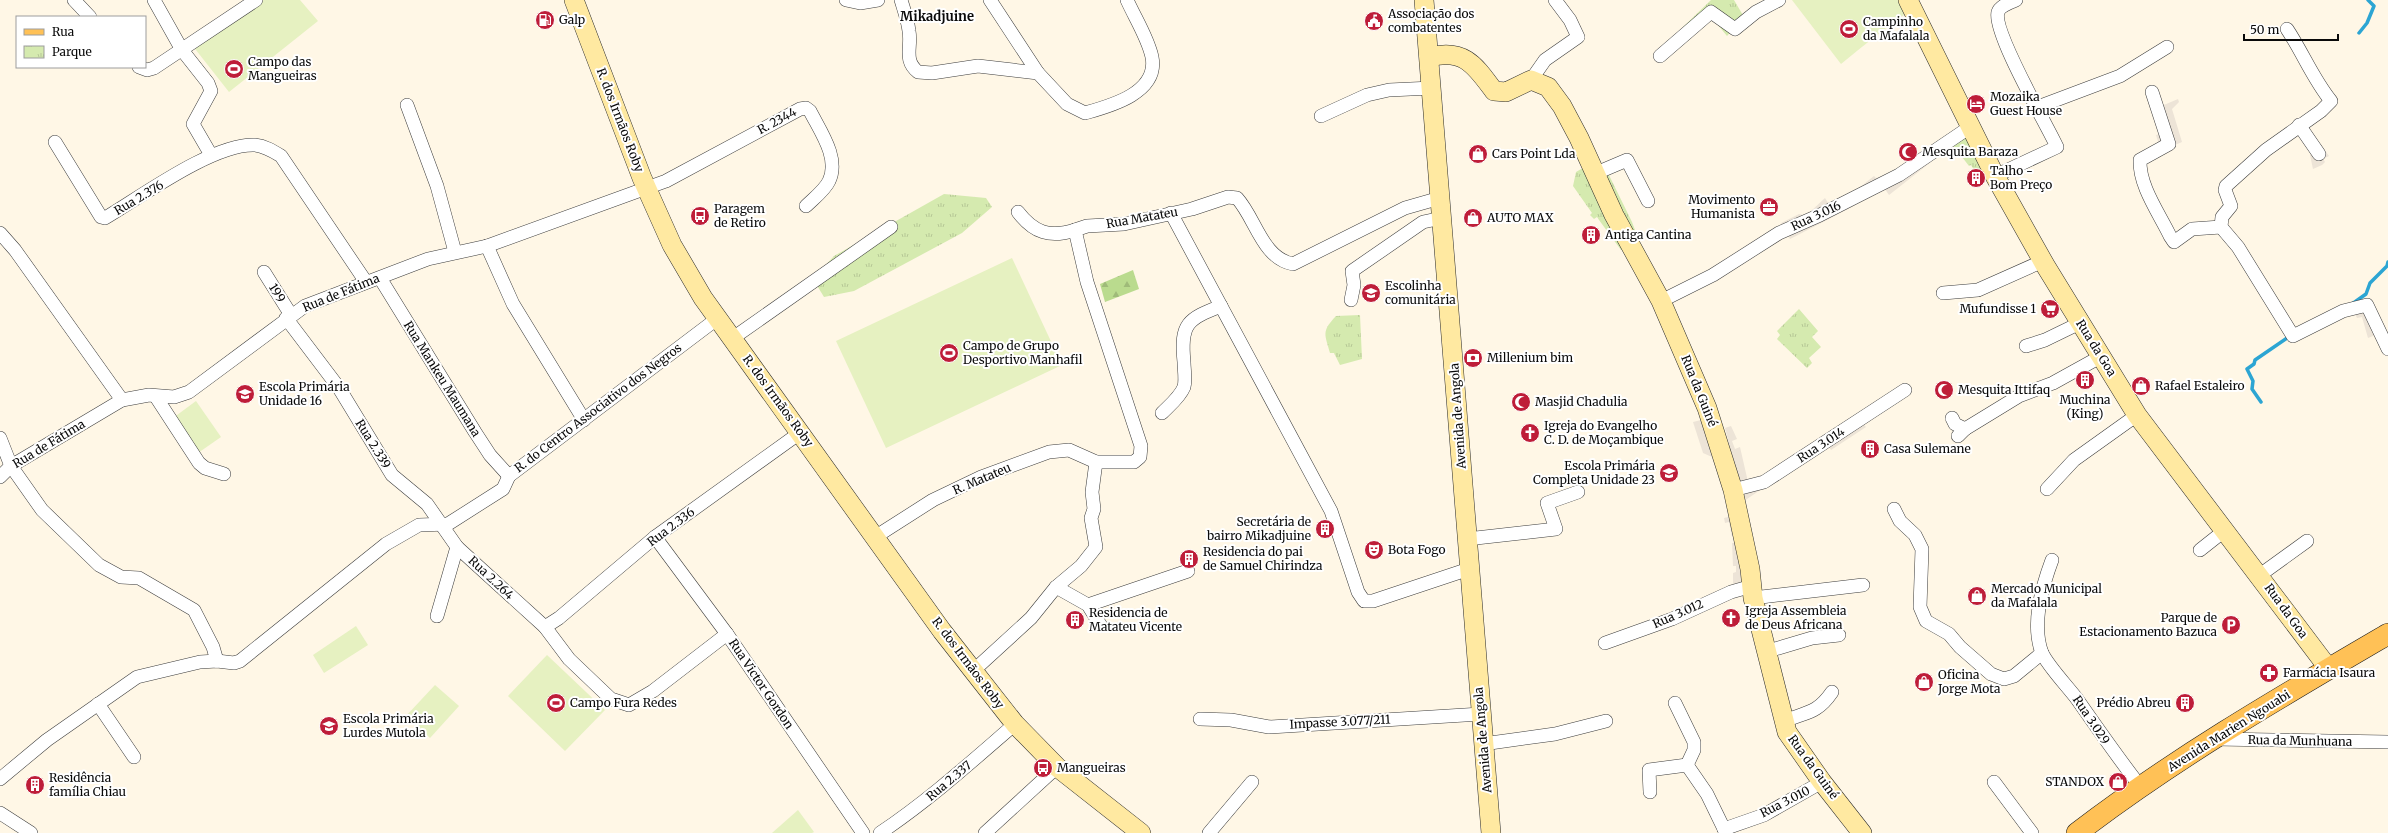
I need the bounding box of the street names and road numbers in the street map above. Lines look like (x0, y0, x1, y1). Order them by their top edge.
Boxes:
street label: R. dos Irmãos Roby (594, 66, 647, 174)
street label: R. 2344 (755, 104, 800, 137)
street label: Rua 2.376 (111, 177, 166, 218)
street label: Rua 3.016 (1788, 197, 1843, 234)
street label: Rua Matateu (1105, 204, 1179, 231)
street label: Rua de Fátima (300, 270, 382, 315)
street label: 199 (266, 281, 289, 305)
street label: Rua da Goa (2073, 317, 2120, 379)
street label: Rua Mankeu Maumana (401, 318, 484, 440)
street label: R. do Centro Associativo dos Negros (511, 340, 684, 475)
street label: R. dos Irmãos Roby (740, 352, 817, 450)
street label: Rua da Guiné (1678, 353, 1721, 429)
street label: Avenida de Angola (1446, 362, 1469, 470)
street label: Rua de Fátima (10, 416, 88, 471)
street label: Rua 2.339 (352, 416, 394, 471)
street label: Rua 3.014 (1794, 423, 1848, 465)
street label: R. Matateu (950, 459, 1014, 498)
street label: Rua 2.336 (644, 504, 697, 549)
street label: Rua 2.264 (465, 553, 518, 603)
street label: Rua da Goa (2261, 580, 2312, 642)
street label: Rua 3.012 (1650, 596, 1705, 631)
street label: R. dos Irmãos Roby (929, 614, 1008, 711)
street label: Rua Victor Gordon (726, 636, 797, 732)
street label: Avenida de Angola (1470, 686, 1495, 795)
street label: Avenida Marien Ngouabi (2164, 687, 2293, 775)
street label: Rua 3.029 (2070, 693, 2113, 747)
street label: Impasse 3.077/211 (1289, 711, 1391, 732)
street label: Rua da Guiné (1785, 732, 1842, 802)
street label: Rua da Munhuana (2248, 732, 2353, 749)
street label: Rua 2.337 (923, 757, 975, 804)
street label: Rua 3.010 (1757, 783, 1812, 820)

